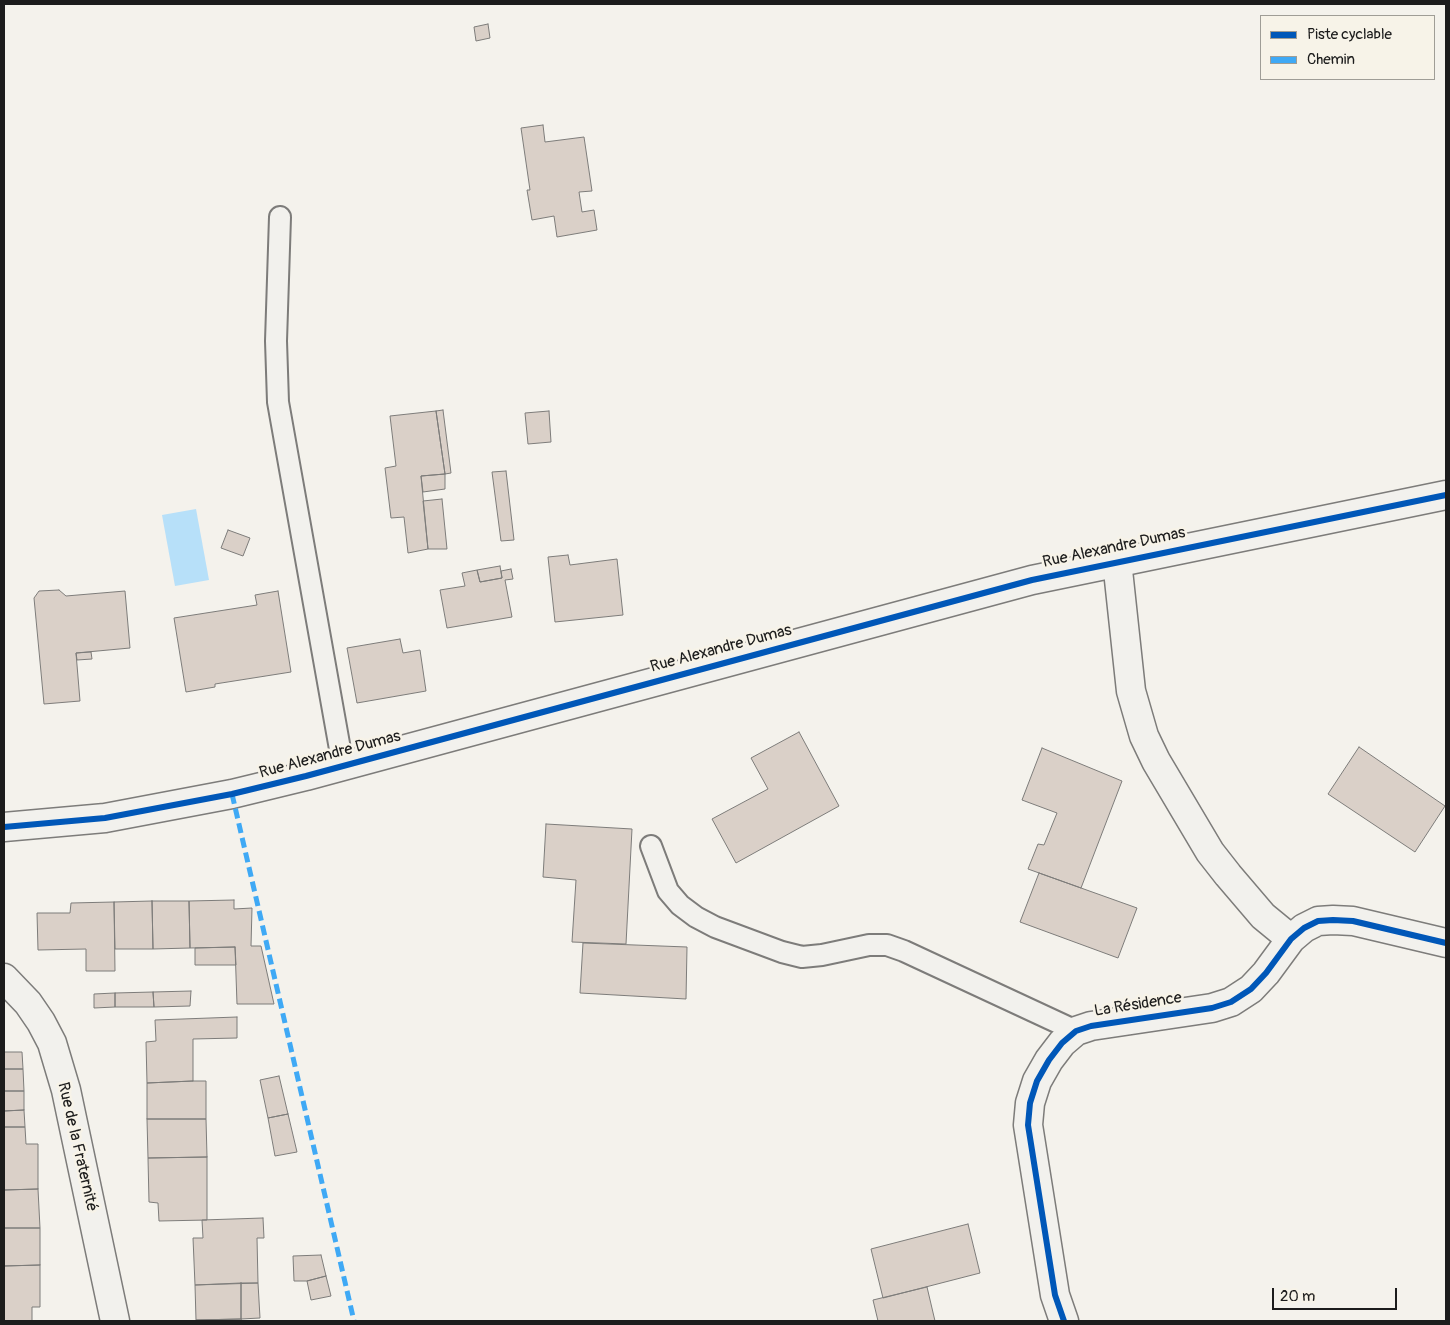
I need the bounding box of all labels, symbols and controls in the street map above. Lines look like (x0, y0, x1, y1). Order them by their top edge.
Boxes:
legend (1260, 15, 1435, 80)
text: Piste cyclable (1307, 25, 1392, 44)
text: Chemin (1307, 50, 1355, 69)
street label: Rue Alexandre Dumas (1041, 523, 1187, 573)
street label: Rue Alexandre Dumas (648, 621, 794, 677)
street label: Rue Alexandre Dumas (257, 727, 403, 783)
street label: La Résidence (1093, 989, 1183, 1021)
street label: Rue de la Fraternité (53, 1081, 101, 1213)
scale bar (1275, 1278, 1400, 1310)
text: 20 m (1280, 1287, 1315, 1306)

